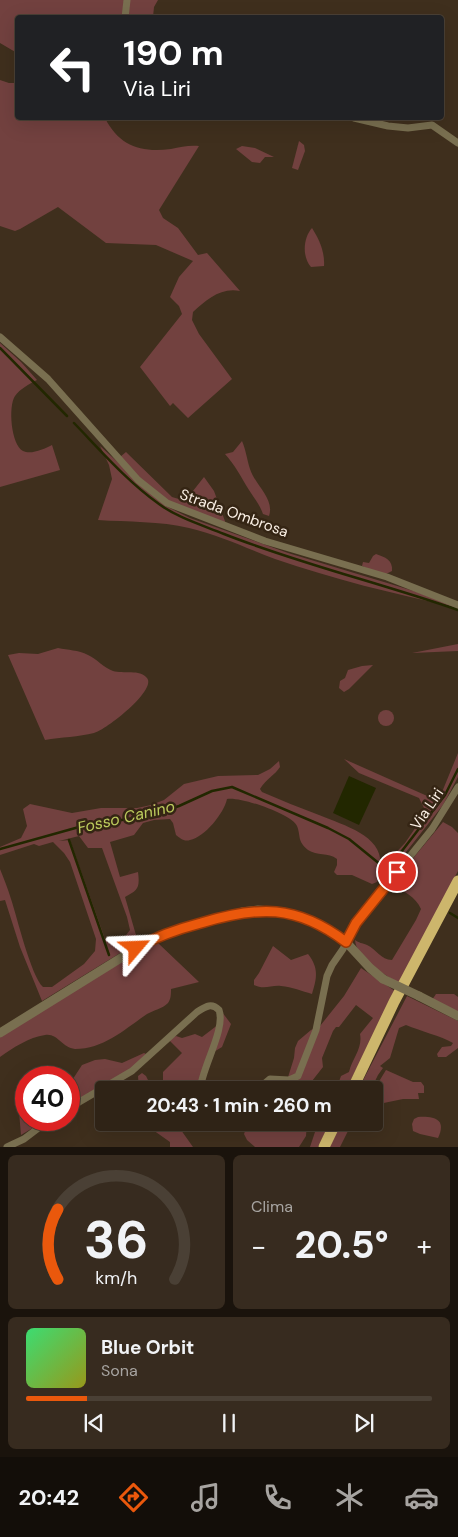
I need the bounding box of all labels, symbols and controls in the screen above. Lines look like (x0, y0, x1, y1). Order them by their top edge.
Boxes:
text: 190 m (123, 30, 224, 76)
icon: left (40, 35, 105, 100)
text: Via Liri (123, 74, 191, 103)
street label: Strada Ombrosa (177, 484, 291, 542)
street label: Via Liri (406, 784, 448, 834)
water label: Fosso Canino (75, 796, 177, 838)
pin (376, 851, 418, 893)
icon: arrive (383, 858, 411, 886)
position arrow (109, 921, 161, 973)
speed limit sign: 40 (15, 1066, 80, 1131)
text: 20:43 · 1 min · 260 m (146, 1093, 332, 1118)
text: Clima (251, 1196, 293, 1217)
text: 36 (84, 1206, 149, 1274)
text: 20.5° (294, 1220, 389, 1270)
text: − (251, 1228, 266, 1265)
text: + (417, 1228, 432, 1265)
text: km/h (95, 1266, 138, 1290)
text: Blue Orbit (101, 1335, 194, 1360)
text: Sona (101, 1360, 138, 1381)
icon: previous (80, 1409, 108, 1437)
icon: pause (215, 1409, 243, 1437)
icon: next (350, 1409, 378, 1437)
icon: directions (116, 1480, 151, 1515)
icon: music (188, 1480, 223, 1515)
icon: phone (260, 1480, 295, 1515)
icon: climate (332, 1480, 367, 1515)
icon: car (404, 1480, 439, 1515)
text: 20:42 (19, 1483, 79, 1512)

